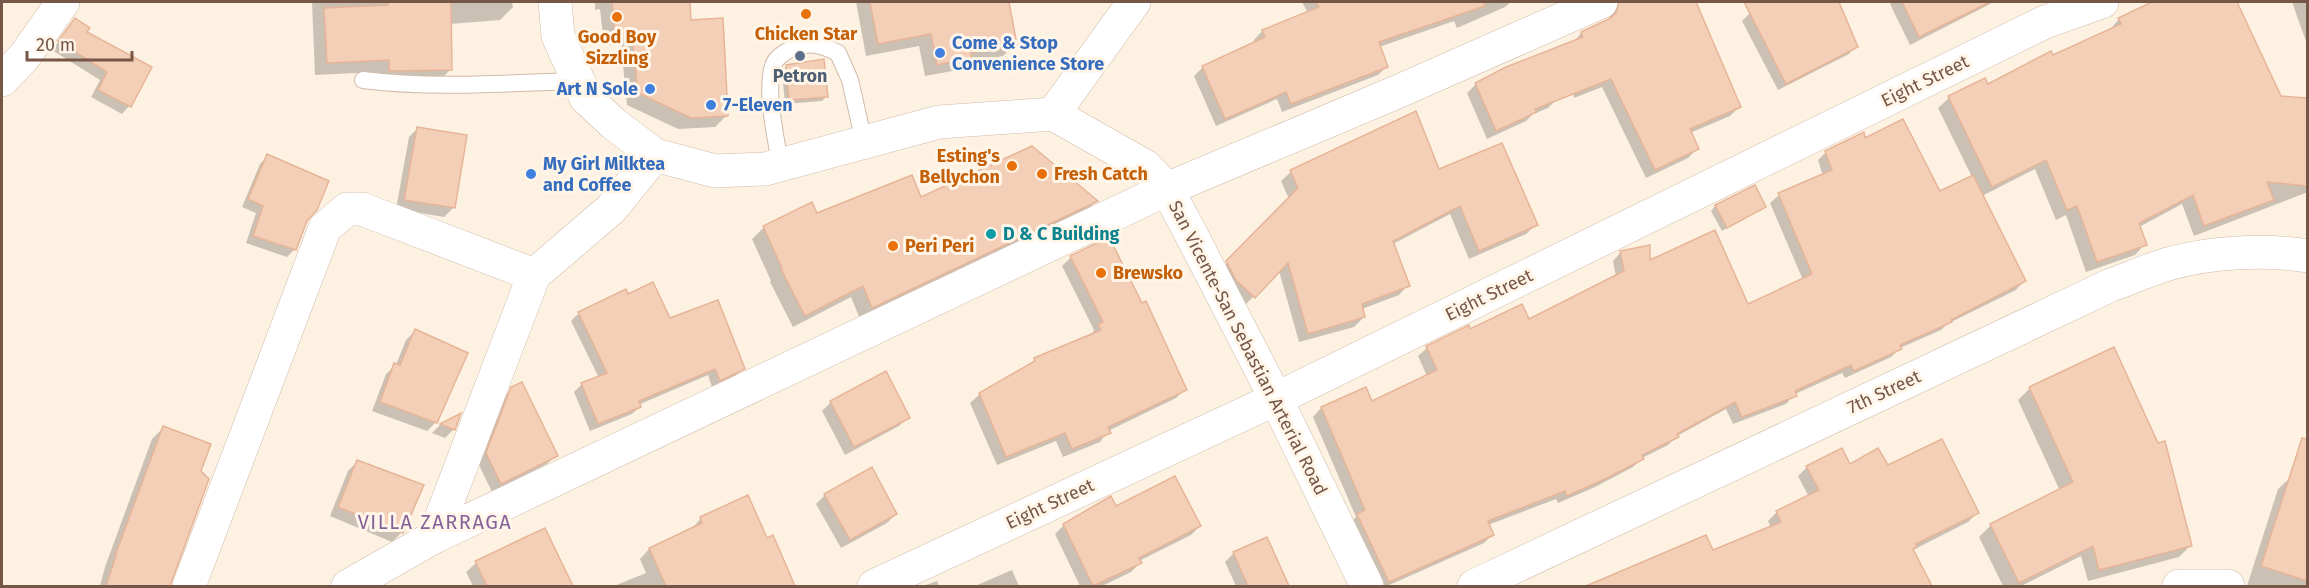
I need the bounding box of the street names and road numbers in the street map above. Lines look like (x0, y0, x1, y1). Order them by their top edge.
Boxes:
street label: Eight Street (1878, 50, 1973, 112)
street label: San Vicente-San Sebastian Arterial Road (1164, 197, 1332, 499)
street label: Eight Street (1442, 264, 1537, 326)
street label: 7th Street (1844, 365, 1925, 419)
street label: Eight Street (1002, 474, 1098, 534)

